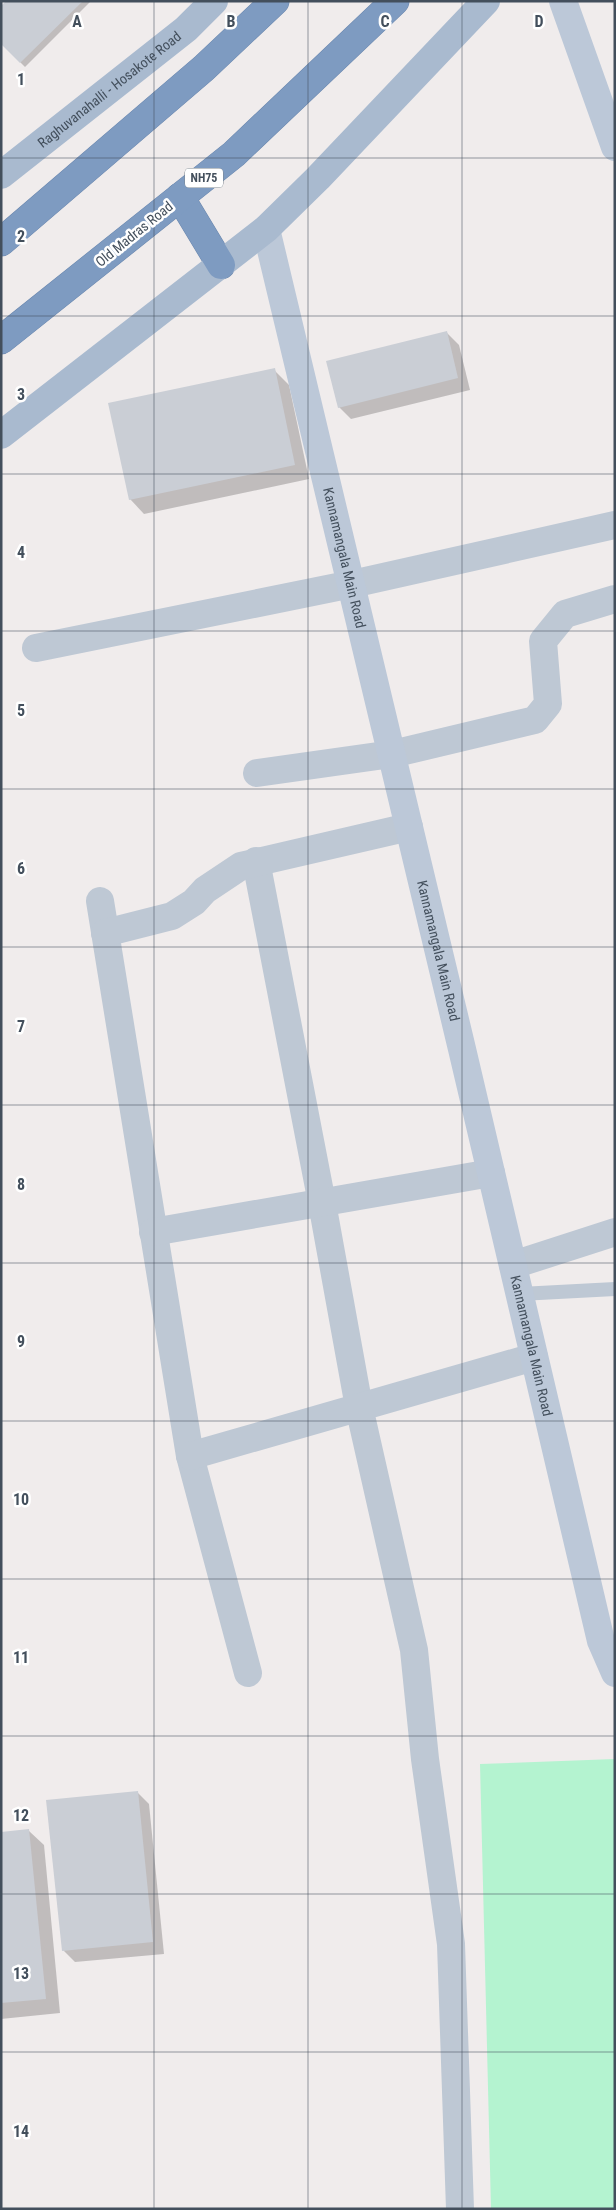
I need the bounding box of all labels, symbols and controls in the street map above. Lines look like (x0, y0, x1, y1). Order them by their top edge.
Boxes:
text: A (72, 12, 82, 31)
text: B (227, 12, 236, 31)
text: C (380, 12, 390, 31)
text: D (534, 12, 544, 31)
street label: Raghuvanahalli - Hosakote Road (34, 28, 184, 151)
text: 1 (17, 70, 25, 89)
road number: NH75 (185, 168, 223, 188)
street label: Old Madras Road (92, 198, 176, 270)
text: 2 (17, 227, 25, 246)
text: 3 (17, 385, 25, 404)
street label: Kannamangala Main Road (320, 486, 369, 630)
text: 4 (17, 543, 25, 562)
text: 5 (17, 701, 25, 720)
text: 6 (17, 859, 25, 878)
street label: Kannamangala Main Road (414, 879, 463, 1023)
text: 7 (17, 1017, 25, 1036)
text: 8 (17, 1175, 25, 1194)
street label: Kannamangala Main Road (507, 1274, 556, 1418)
text: 9 (17, 1332, 25, 1351)
text: 10 (13, 1490, 29, 1509)
text: 11 (13, 1648, 29, 1667)
text: 12 (13, 1806, 29, 1825)
text: 13 (13, 1964, 29, 1983)
text: 14 (13, 2122, 29, 2141)

